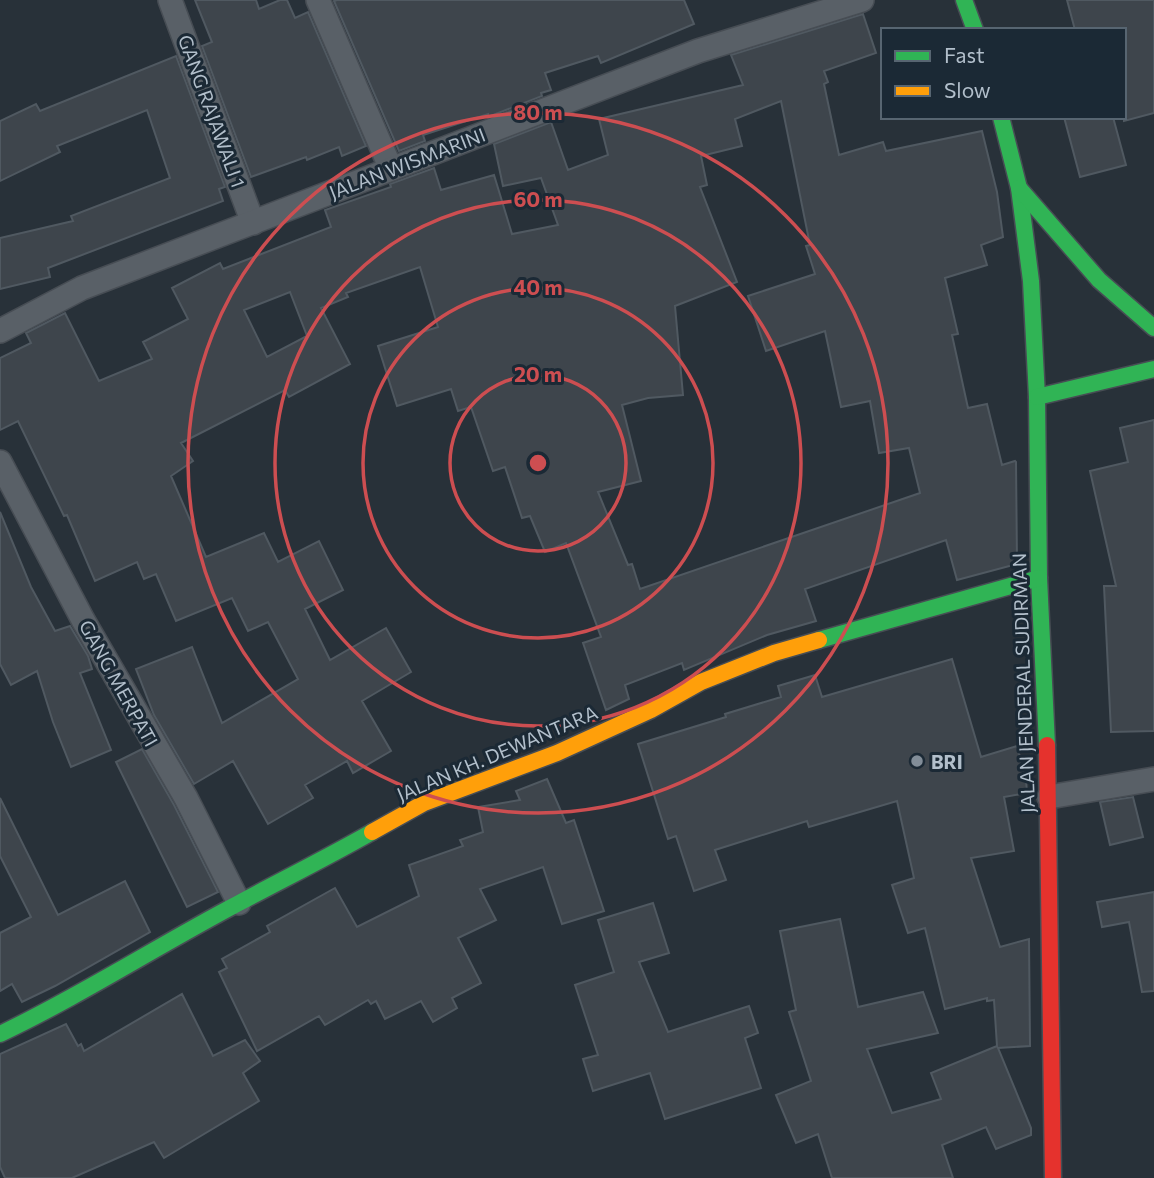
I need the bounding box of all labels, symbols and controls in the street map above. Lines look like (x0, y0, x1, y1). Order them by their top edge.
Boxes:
legend (881, 28, 1126, 119)
street label: GANG RAJAWALI 1 (174, 31, 250, 191)
text: Fast (944, 42, 985, 67)
text: Slow (944, 77, 991, 102)
text: 80 m (513, 99, 563, 124)
street label: JALAN WISMARINI (326, 123, 488, 203)
text: 60 m (513, 186, 563, 211)
text: 40 m (513, 274, 563, 299)
text: 20 m (514, 361, 562, 386)
centre of rings (526, 451, 550, 475)
street label: JALAN JENDERAL SUDIRMAN (1007, 553, 1039, 813)
street label: GANG MERPATI (75, 616, 163, 750)
street label: JALAN KH. DEWANTARA (393, 700, 601, 806)
place label: BRI (931, 750, 963, 773)
marker: BRI (909, 753, 925, 769)

